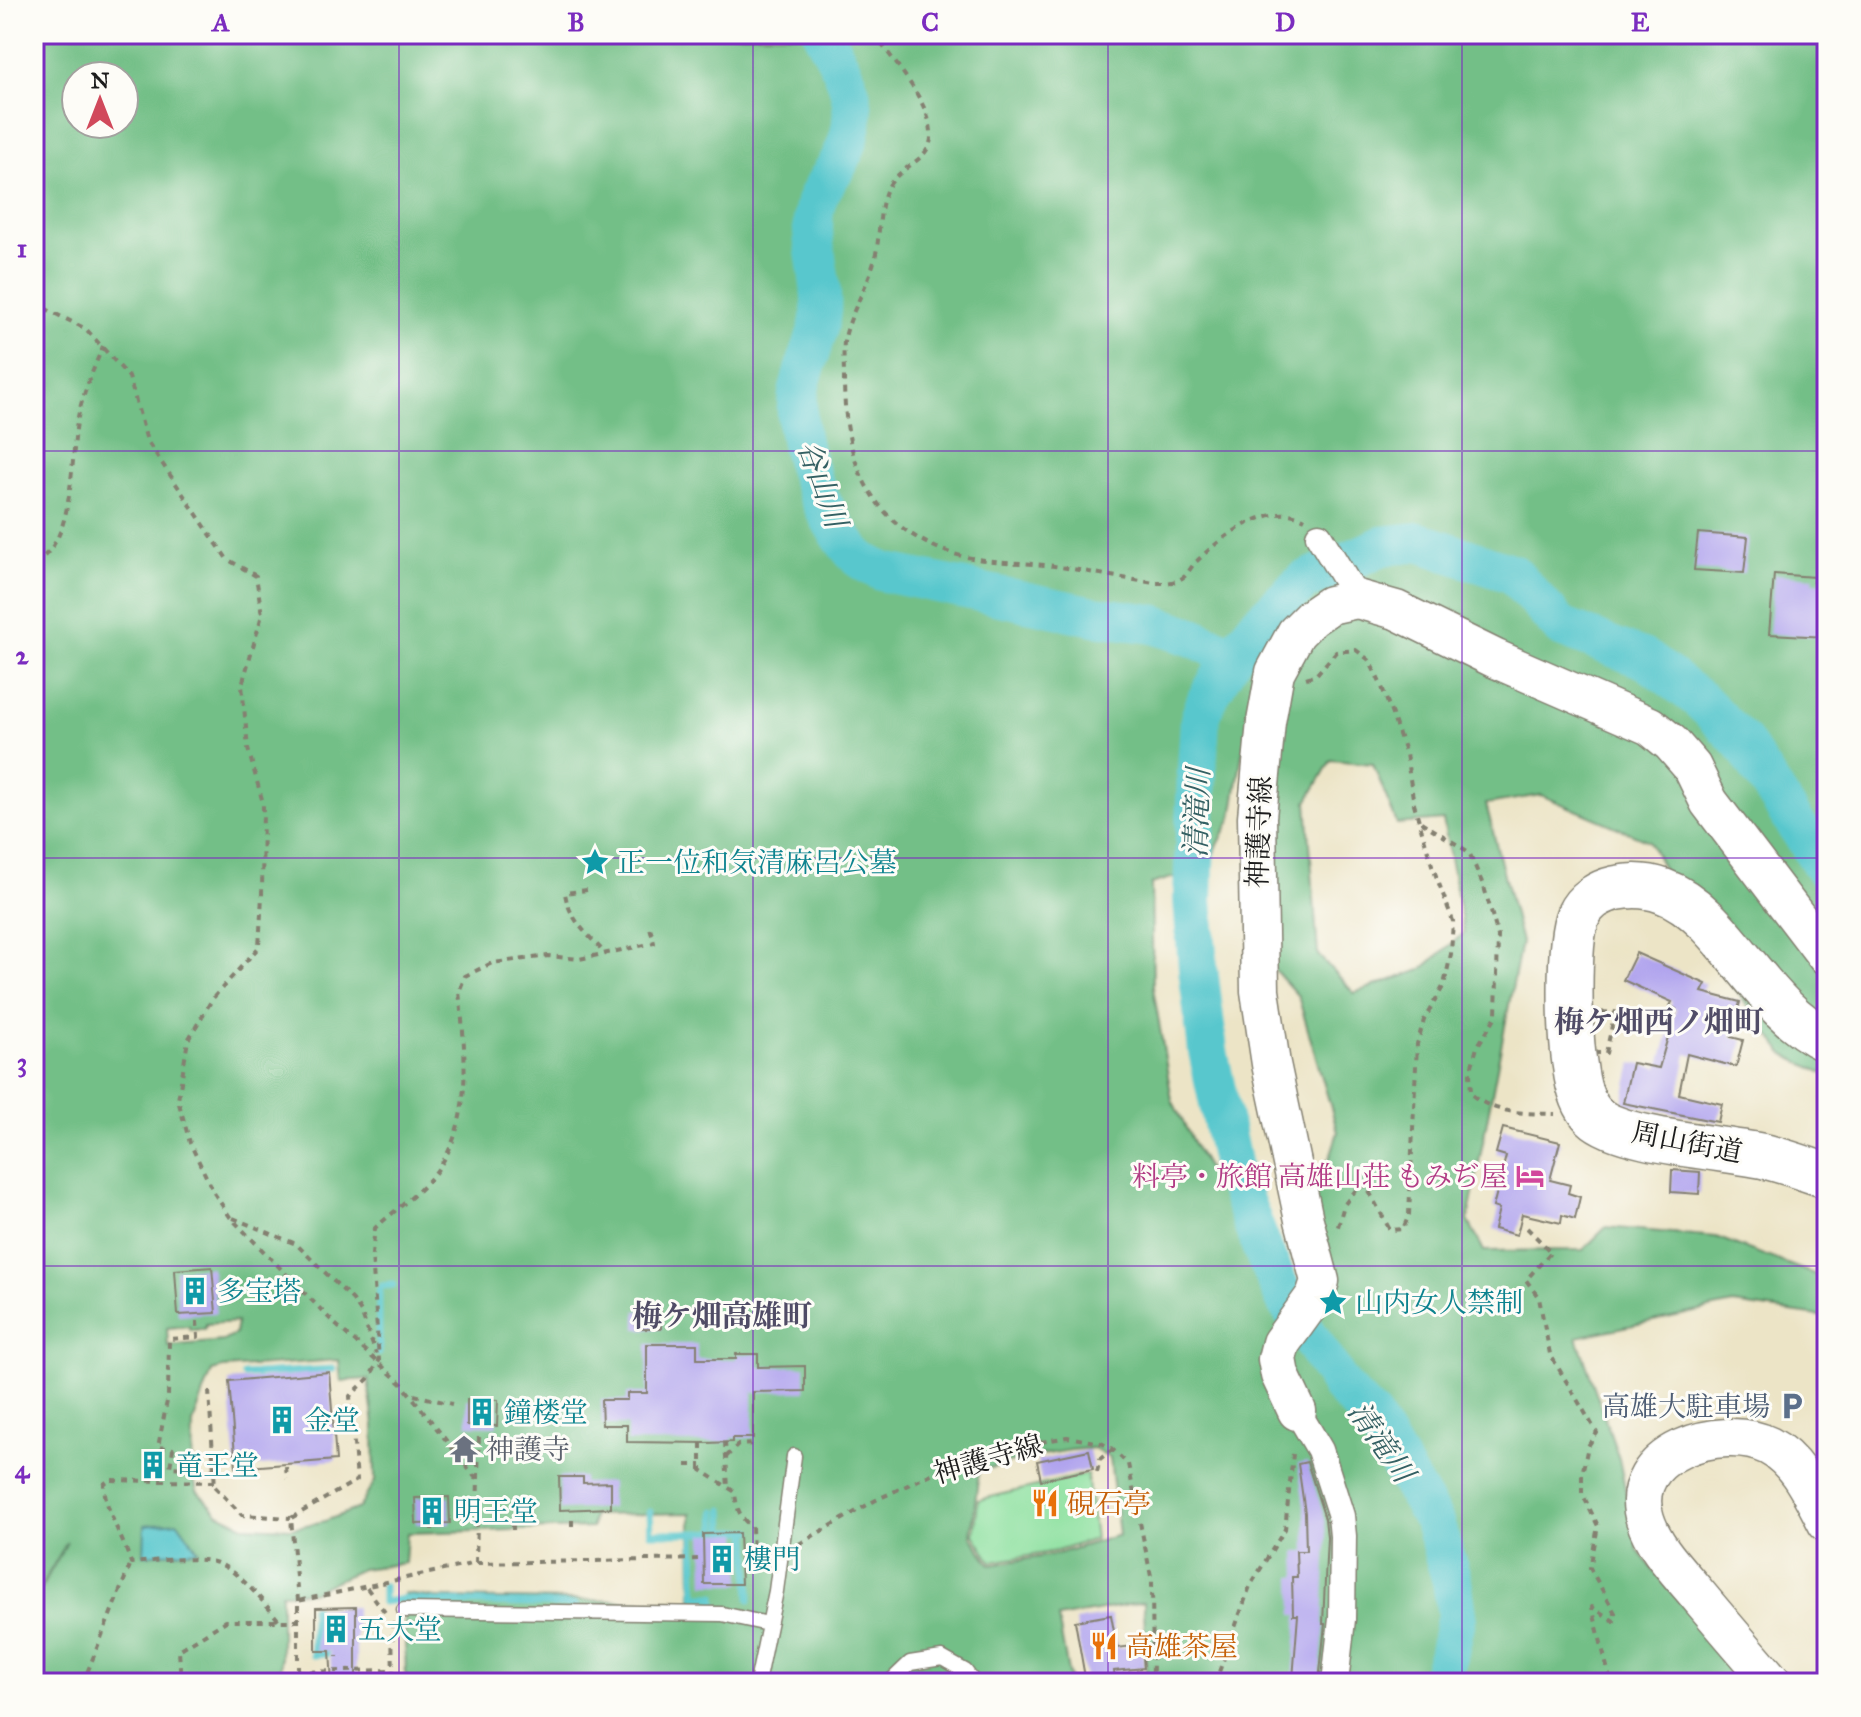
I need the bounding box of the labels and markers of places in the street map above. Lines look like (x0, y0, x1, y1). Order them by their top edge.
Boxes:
place label: 正一位和気清麻呂公墓 (617, 845, 897, 880)
place icon: 正一位和気清麻呂公墓 (580, 847, 610, 877)
place label: 料亭・旅館 高雄山荘 もみぢ屋 (1132, 1159, 1508, 1194)
hotel icon: 料亭・旅館 高雄山荘 もみぢ屋 (1515, 1161, 1545, 1191)
place label: 多宝塔 (217, 1274, 301, 1309)
building icon: 多宝塔 (180, 1276, 210, 1306)
place label: 山内女人禁制 (1355, 1285, 1523, 1320)
place icon: 山内女人禁制 (1318, 1287, 1348, 1317)
place label: 高雄大駐車場 (1602, 1389, 1770, 1424)
parking icon: 高雄大駐車場 (1777, 1391, 1807, 1421)
place label: 鐘楼堂 (504, 1395, 588, 1430)
building icon: 鐘楼堂 (467, 1397, 497, 1427)
place label: 金堂 (304, 1403, 360, 1438)
building icon: 金堂 (267, 1405, 297, 1435)
place label: 神護寺 (486, 1432, 570, 1467)
temple icon: 神護寺 (449, 1434, 479, 1464)
place label: 竜王堂 (175, 1448, 259, 1483)
building icon: 竜王堂 (138, 1450, 168, 1480)
place label: 硯石亭 (1067, 1486, 1151, 1521)
restaurant icon: 硯石亭 (1030, 1488, 1060, 1518)
place label: 明王堂 (454, 1494, 538, 1529)
building icon: 明王堂 (417, 1496, 447, 1526)
place label: 樓門 (744, 1542, 800, 1577)
building icon: 樓門 (707, 1544, 737, 1574)
place label: 五大堂 (358, 1612, 442, 1647)
building icon: 五大堂 (321, 1614, 351, 1644)
place label: 高雄茶屋 (1126, 1629, 1238, 1664)
restaurant icon: 高雄茶屋 (1089, 1631, 1119, 1661)

